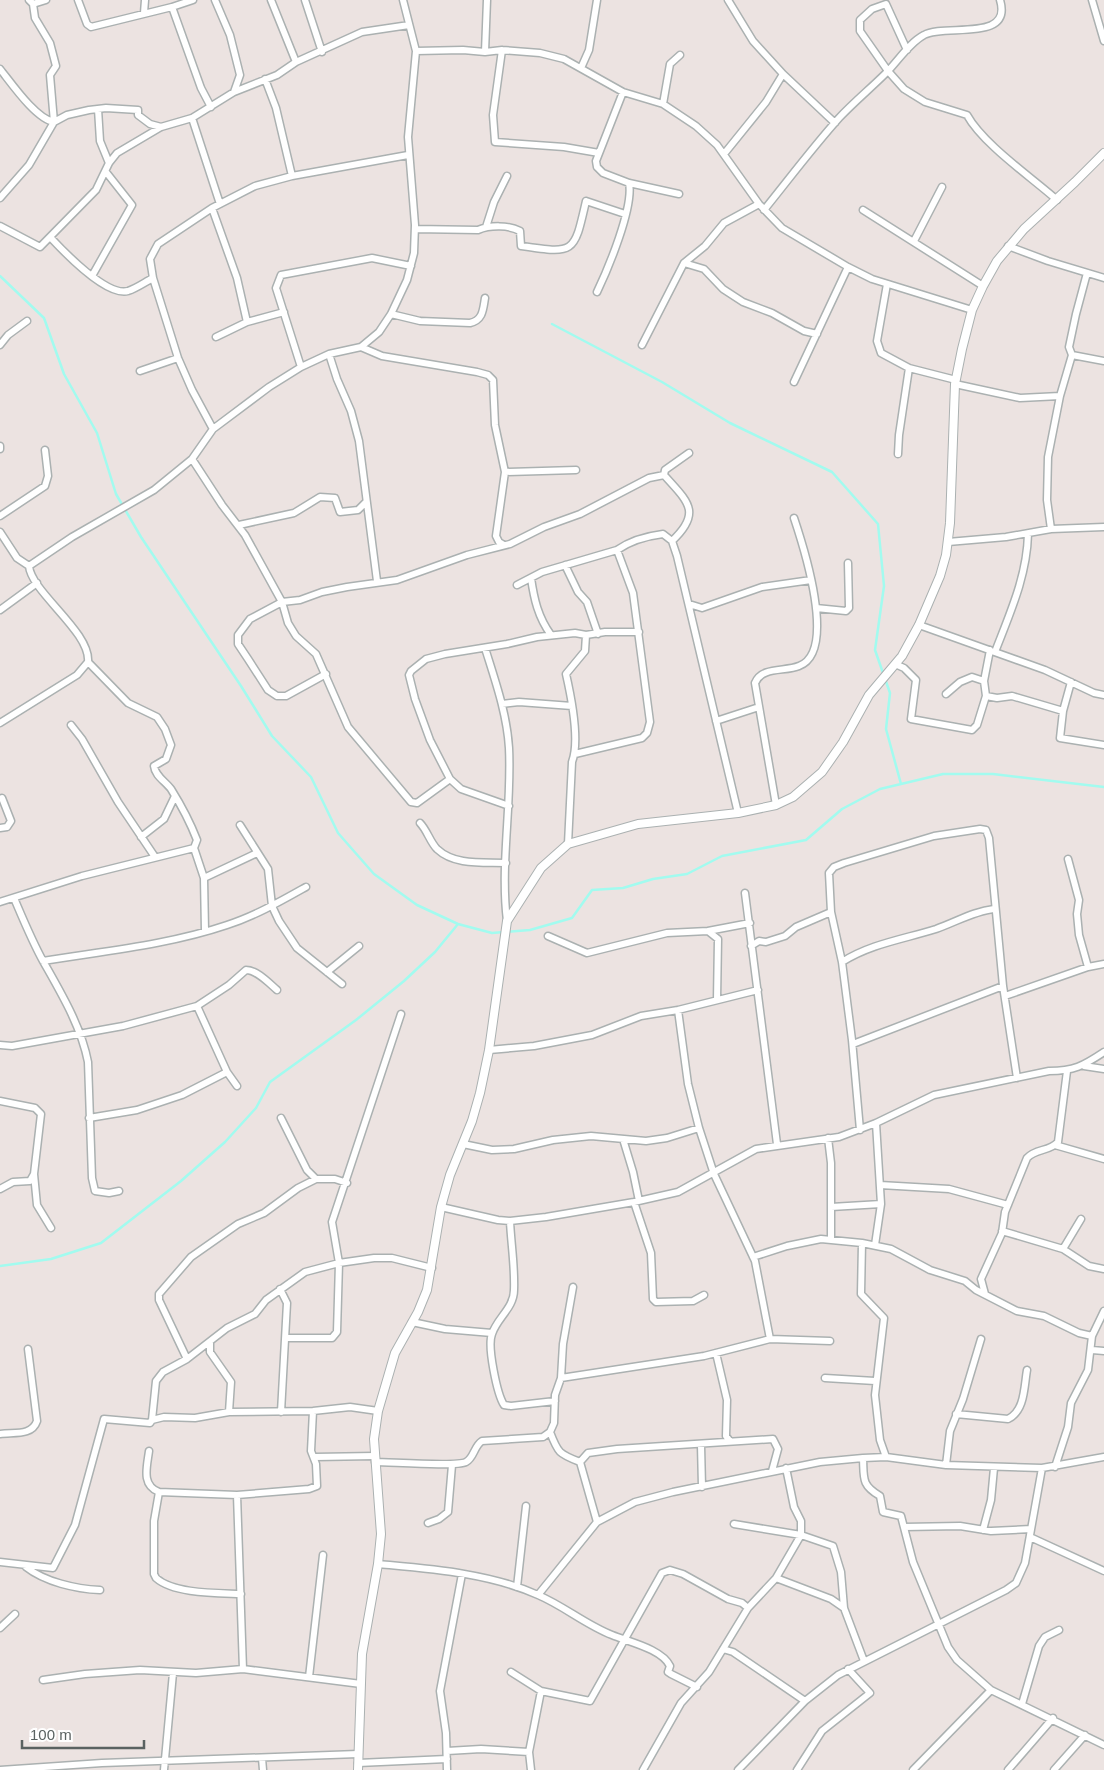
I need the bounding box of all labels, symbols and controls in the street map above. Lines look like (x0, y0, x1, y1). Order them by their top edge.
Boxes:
scale bar (22, 1718, 145, 1750)
text: 100 m (30, 1726, 72, 1743)

